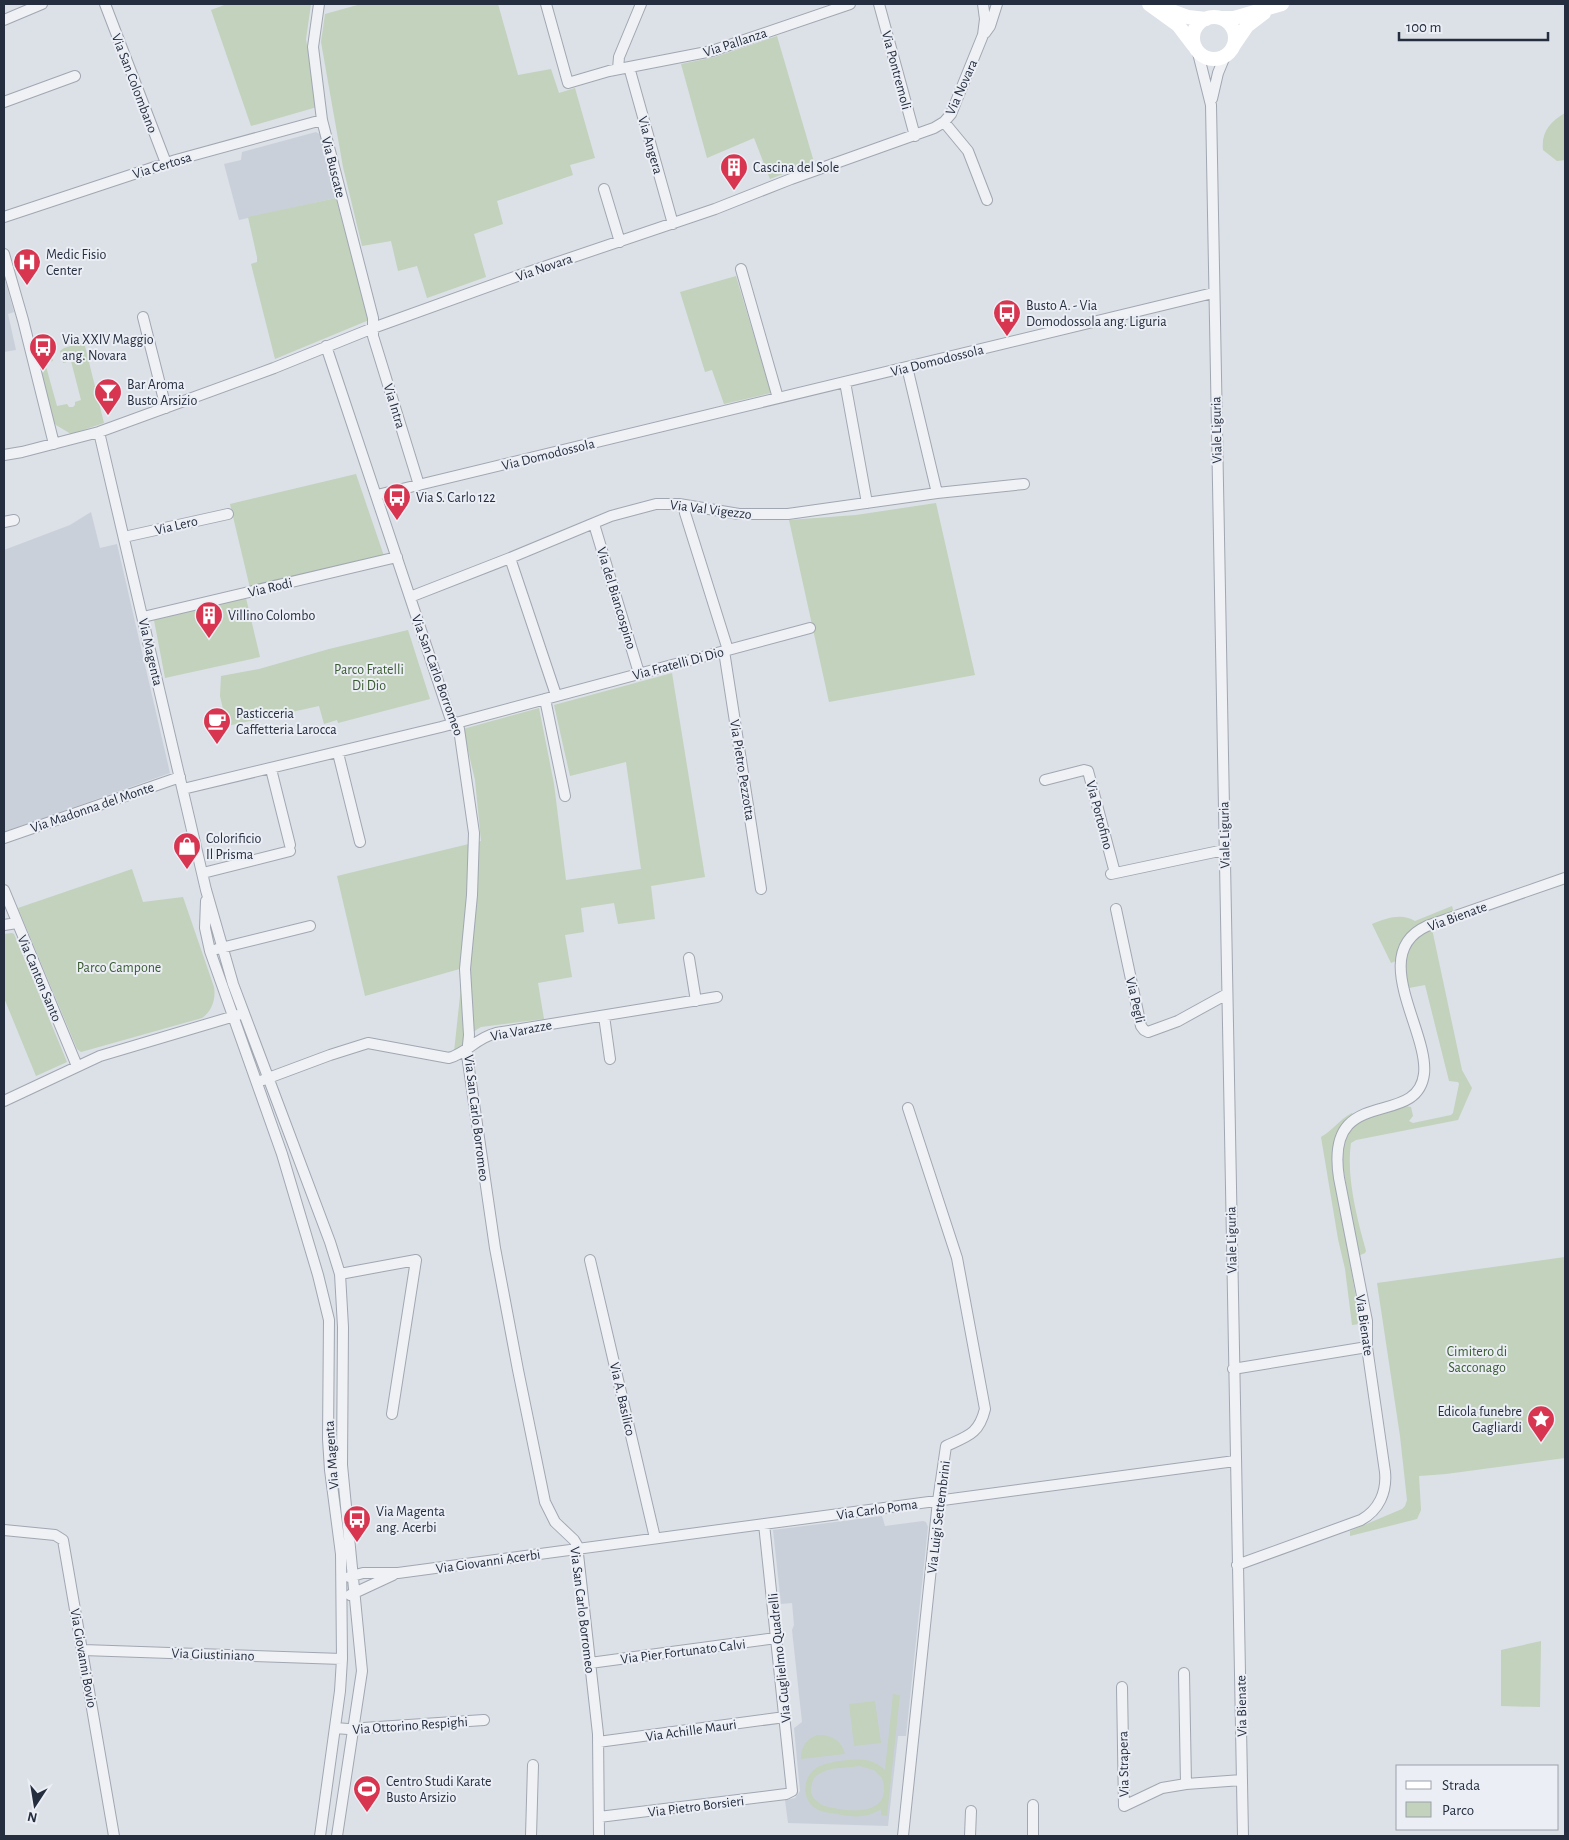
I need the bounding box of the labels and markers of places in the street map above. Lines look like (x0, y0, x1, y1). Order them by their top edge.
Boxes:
building icon: Cascina del Sole (719, 152, 749, 191)
place label: Cascina del Sole (753, 161, 839, 175)
hospital icon: Medic Fisio Center (12, 247, 42, 286)
place label: Medic Fisio Center (46, 248, 107, 278)
bus stop icon: Busto A. - Via Domodossola ang. Liguria (992, 298, 1022, 337)
place label: Busto A. - Via Domodossola ang. Liguria (1026, 299, 1167, 329)
bus stop icon: Via XXIV Maggio ang. Novara (28, 332, 58, 371)
place label: Via XXIV Maggio ang. Novara (62, 333, 154, 363)
bar icon: Bar Aroma Busto Arsizio (93, 377, 123, 416)
place label: Bar Aroma Busto Arsizio (127, 378, 197, 408)
bus stop icon: Via S. Carlo 122 (382, 482, 412, 521)
place label: Via S. Carlo 122 (416, 491, 496, 505)
building icon: Villino Colombo (194, 600, 224, 639)
place label: Villino Colombo (228, 609, 315, 623)
cafe icon: Pasticceria Caffetteria Larocca (202, 706, 232, 745)
place label: Pasticceria Caffetteria Larocca (236, 707, 337, 737)
shop icon: Colorificio Il Prisma (172, 831, 202, 870)
place label: Colorificio Il Prisma (206, 832, 262, 862)
place icon: Edicola funebre Gagliardi (1526, 1404, 1556, 1443)
place label: Edicola funebre Gagliardi (1438, 1405, 1522, 1435)
bus stop icon: Via Magenta ang. Acerbi (342, 1504, 372, 1543)
place label: Via Magenta ang. Acerbi (376, 1505, 445, 1535)
sports icon: Centro Studi Karate Busto Arsizio (352, 1774, 382, 1813)
place label: Centro Studi Karate Busto Arsizio (386, 1775, 491, 1805)

